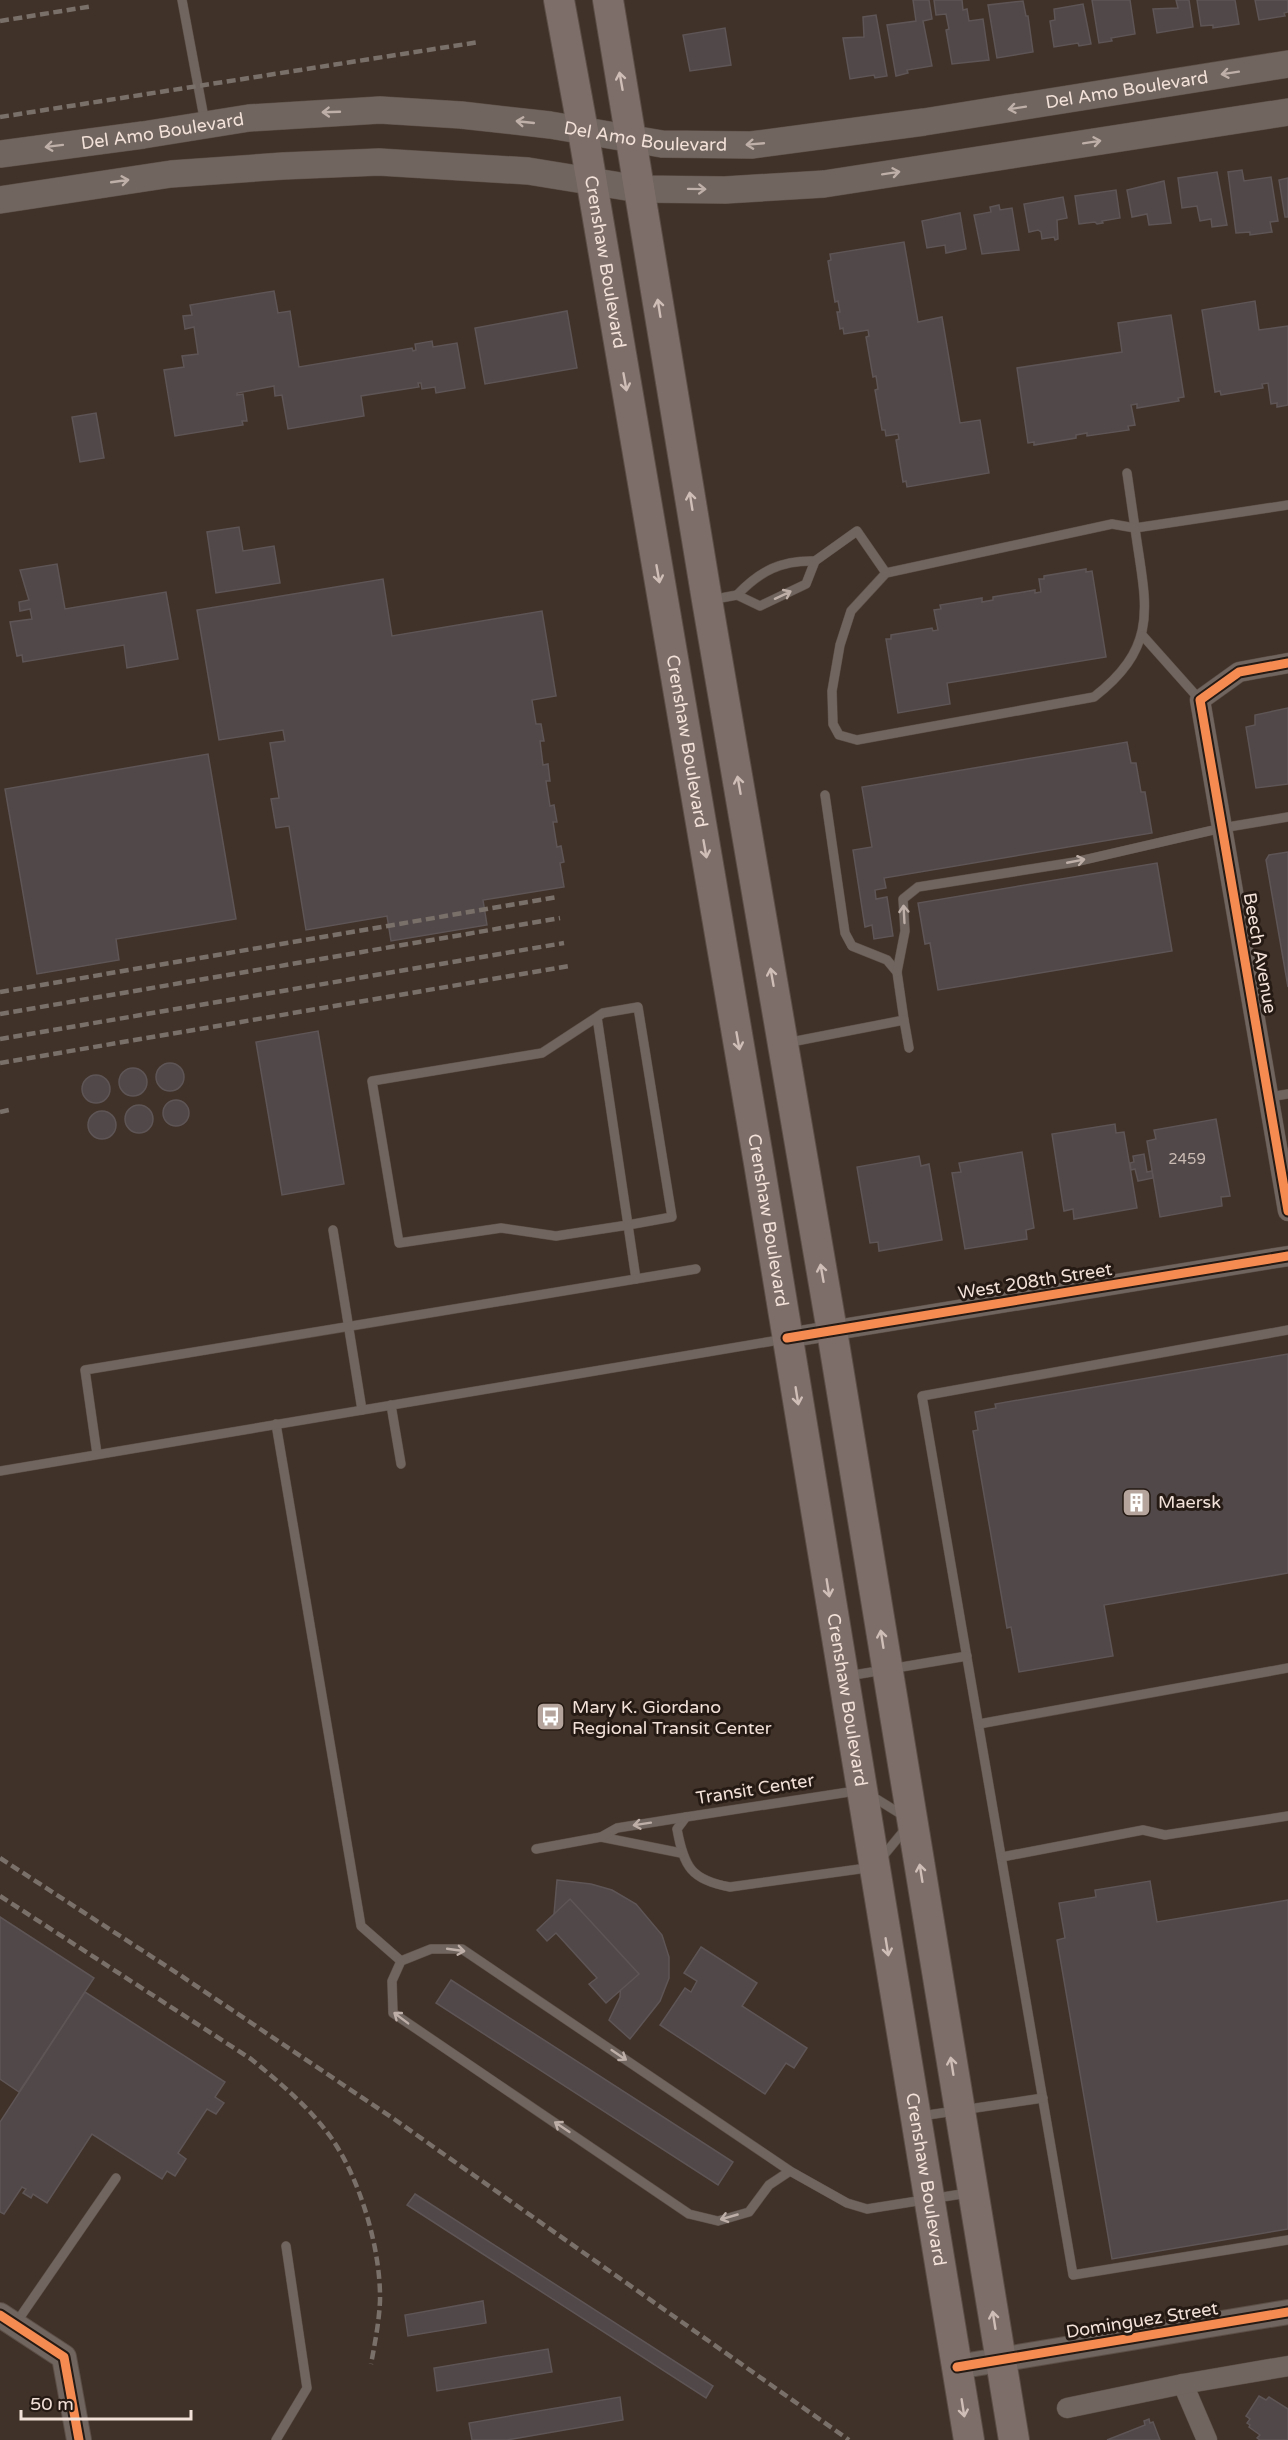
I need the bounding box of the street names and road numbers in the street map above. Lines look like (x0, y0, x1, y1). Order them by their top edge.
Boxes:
street label: Del Amo Boulevard (1044, 66, 1210, 114)
street label: Del Amo Boulevard (80, 108, 245, 154)
street label: Del Amo Boulevard (562, 117, 727, 156)
street label: Crenshaw Boulevard (580, 174, 631, 350)
street label: Crenshaw Boulevard (661, 653, 713, 829)
street label: Beech Avenue (1239, 891, 1281, 1015)
street label: Crenshaw Boulevard (743, 1132, 793, 1308)
street label: West 208th Street (956, 1258, 1114, 1304)
street label: Crenshaw Boulevard (822, 1612, 872, 1788)
street label: Transit Center (694, 1769, 816, 1809)
street label: Crenshaw Boulevard (901, 2091, 951, 2267)
street label: Dominguez Street (1064, 2297, 1220, 2343)

